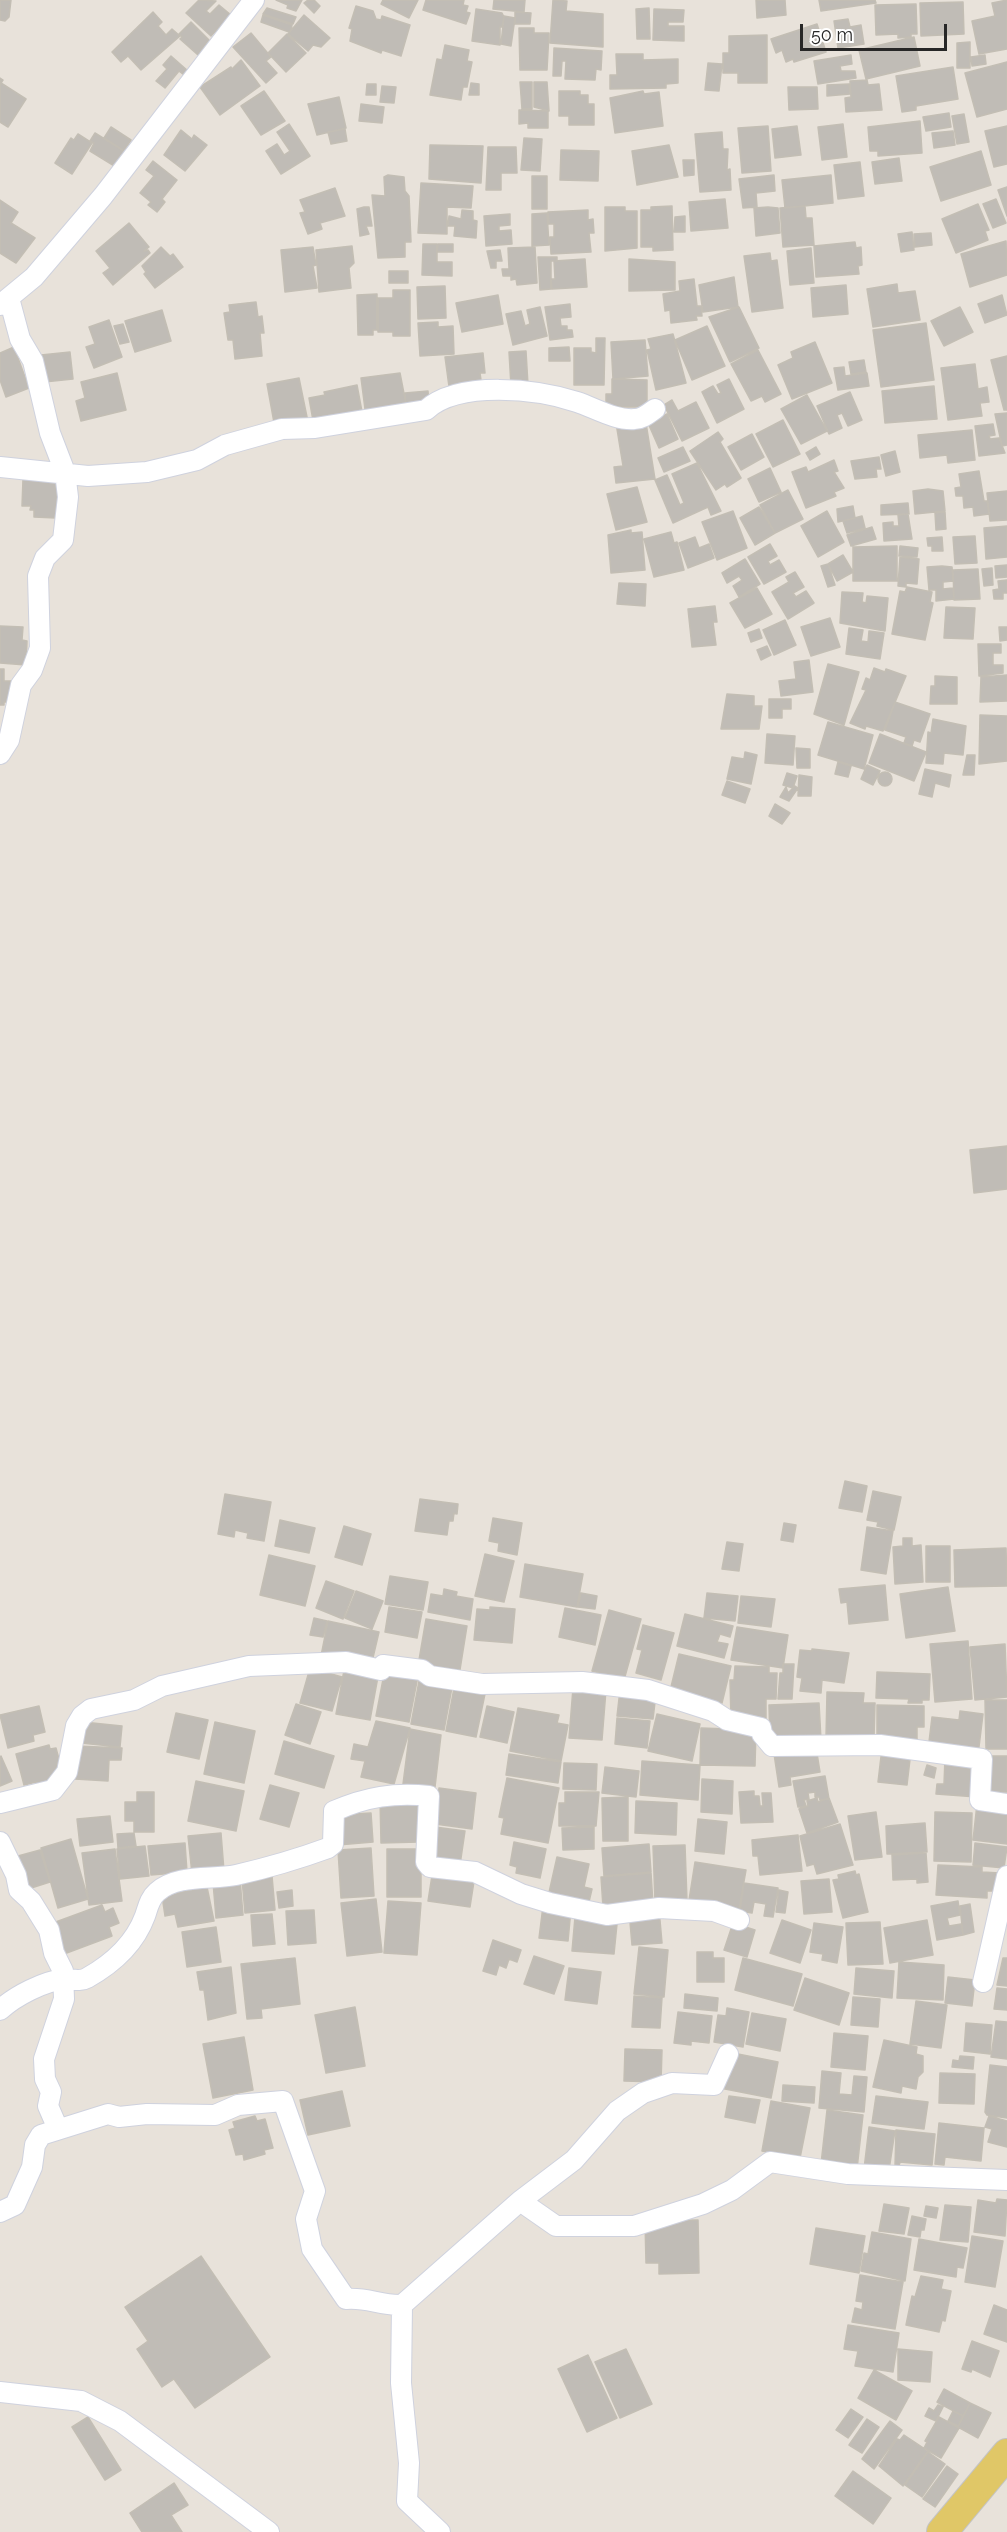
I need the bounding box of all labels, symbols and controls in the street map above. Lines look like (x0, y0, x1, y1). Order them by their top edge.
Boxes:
scale bar (803, 12, 950, 50)
text: 50 m (811, 24, 853, 45)

